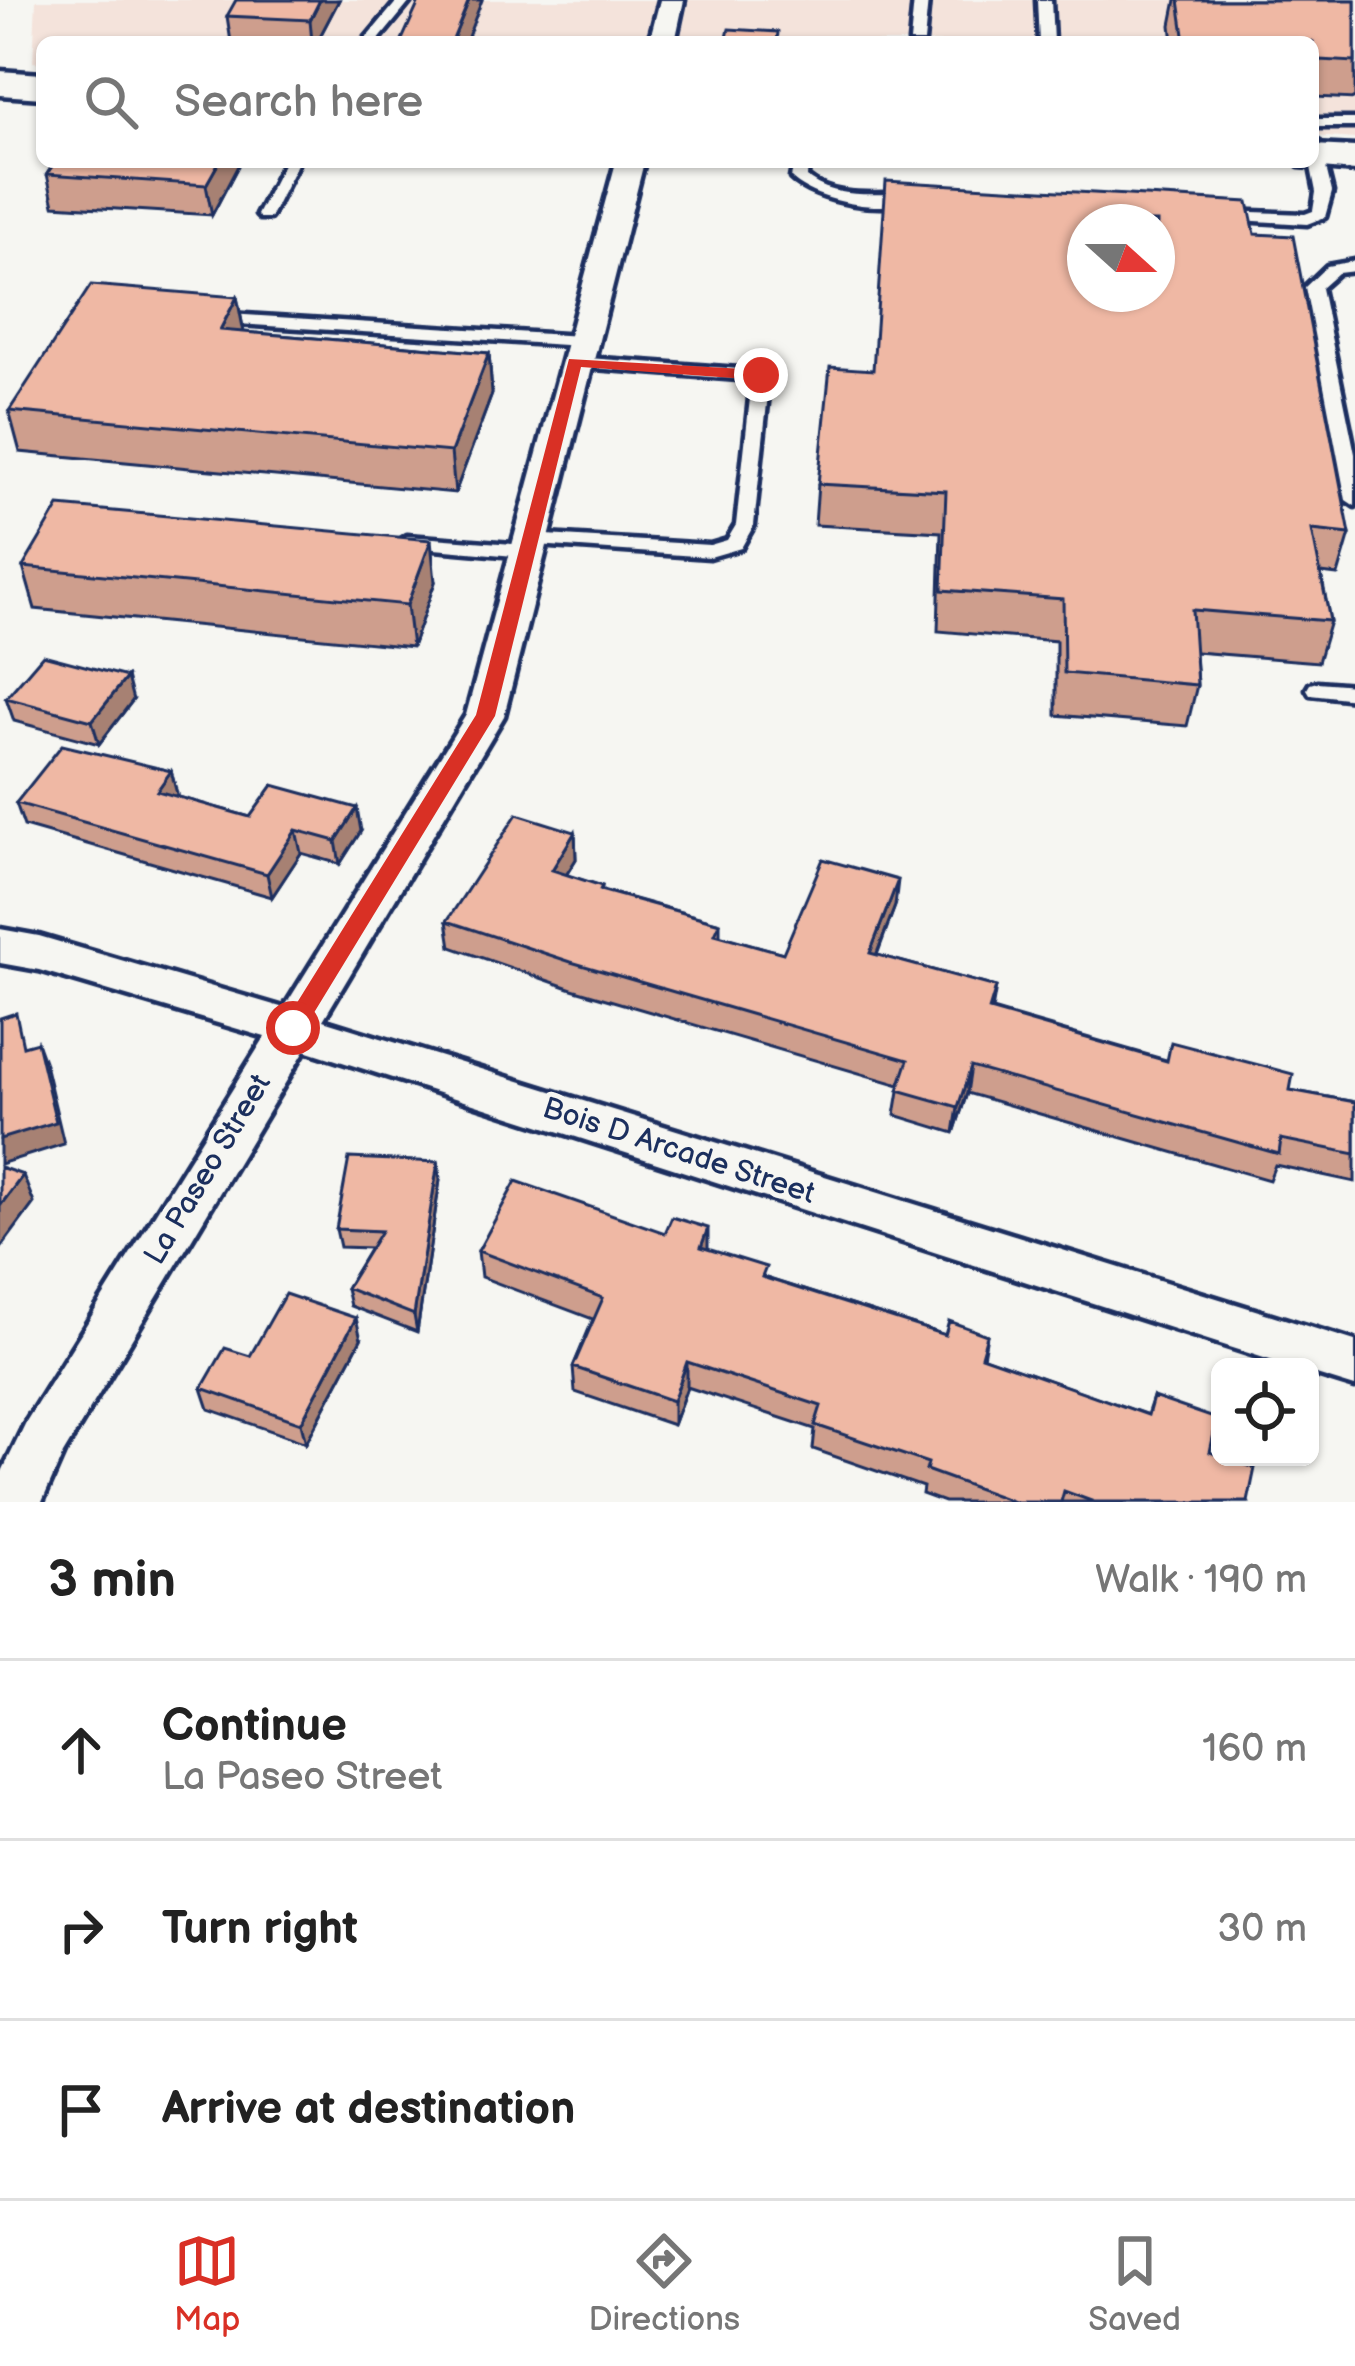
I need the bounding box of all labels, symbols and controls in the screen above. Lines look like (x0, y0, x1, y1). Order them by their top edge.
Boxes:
search box (36, 36, 1319, 168)
icon: search (78, 69, 144, 135)
text: Search here (174, 75, 423, 130)
north arrow (1067, 204, 1175, 312)
route end (734, 348, 788, 402)
route start (266, 1001, 320, 1055)
street label: La Paseo Street (137, 1068, 279, 1271)
street label: Bois D Arcade Street (538, 1090, 819, 1212)
map controls (1211, 1358, 1319, 1466)
button: locate (1211, 1358, 1319, 1466)
text: 3 min (48, 1550, 176, 1611)
text: Walk · 190 m (1095, 1557, 1307, 1604)
text: Continue (162, 1699, 347, 1754)
icon: ahead (48, 1717, 114, 1783)
text: 160 m (1202, 1726, 1307, 1773)
text: La Paseo Street (162, 1754, 442, 1801)
icon: right (48, 1897, 114, 1963)
text: Turn right (162, 1902, 358, 1957)
text: 30 m (1217, 1906, 1307, 1953)
icon: arrive (48, 2077, 114, 2143)
text: Arrive at destination (162, 2082, 575, 2137)
tab: Map (174, 2228, 240, 2340)
tab: Directions (589, 2228, 740, 2340)
tab: Saved (1088, 2228, 1181, 2340)

